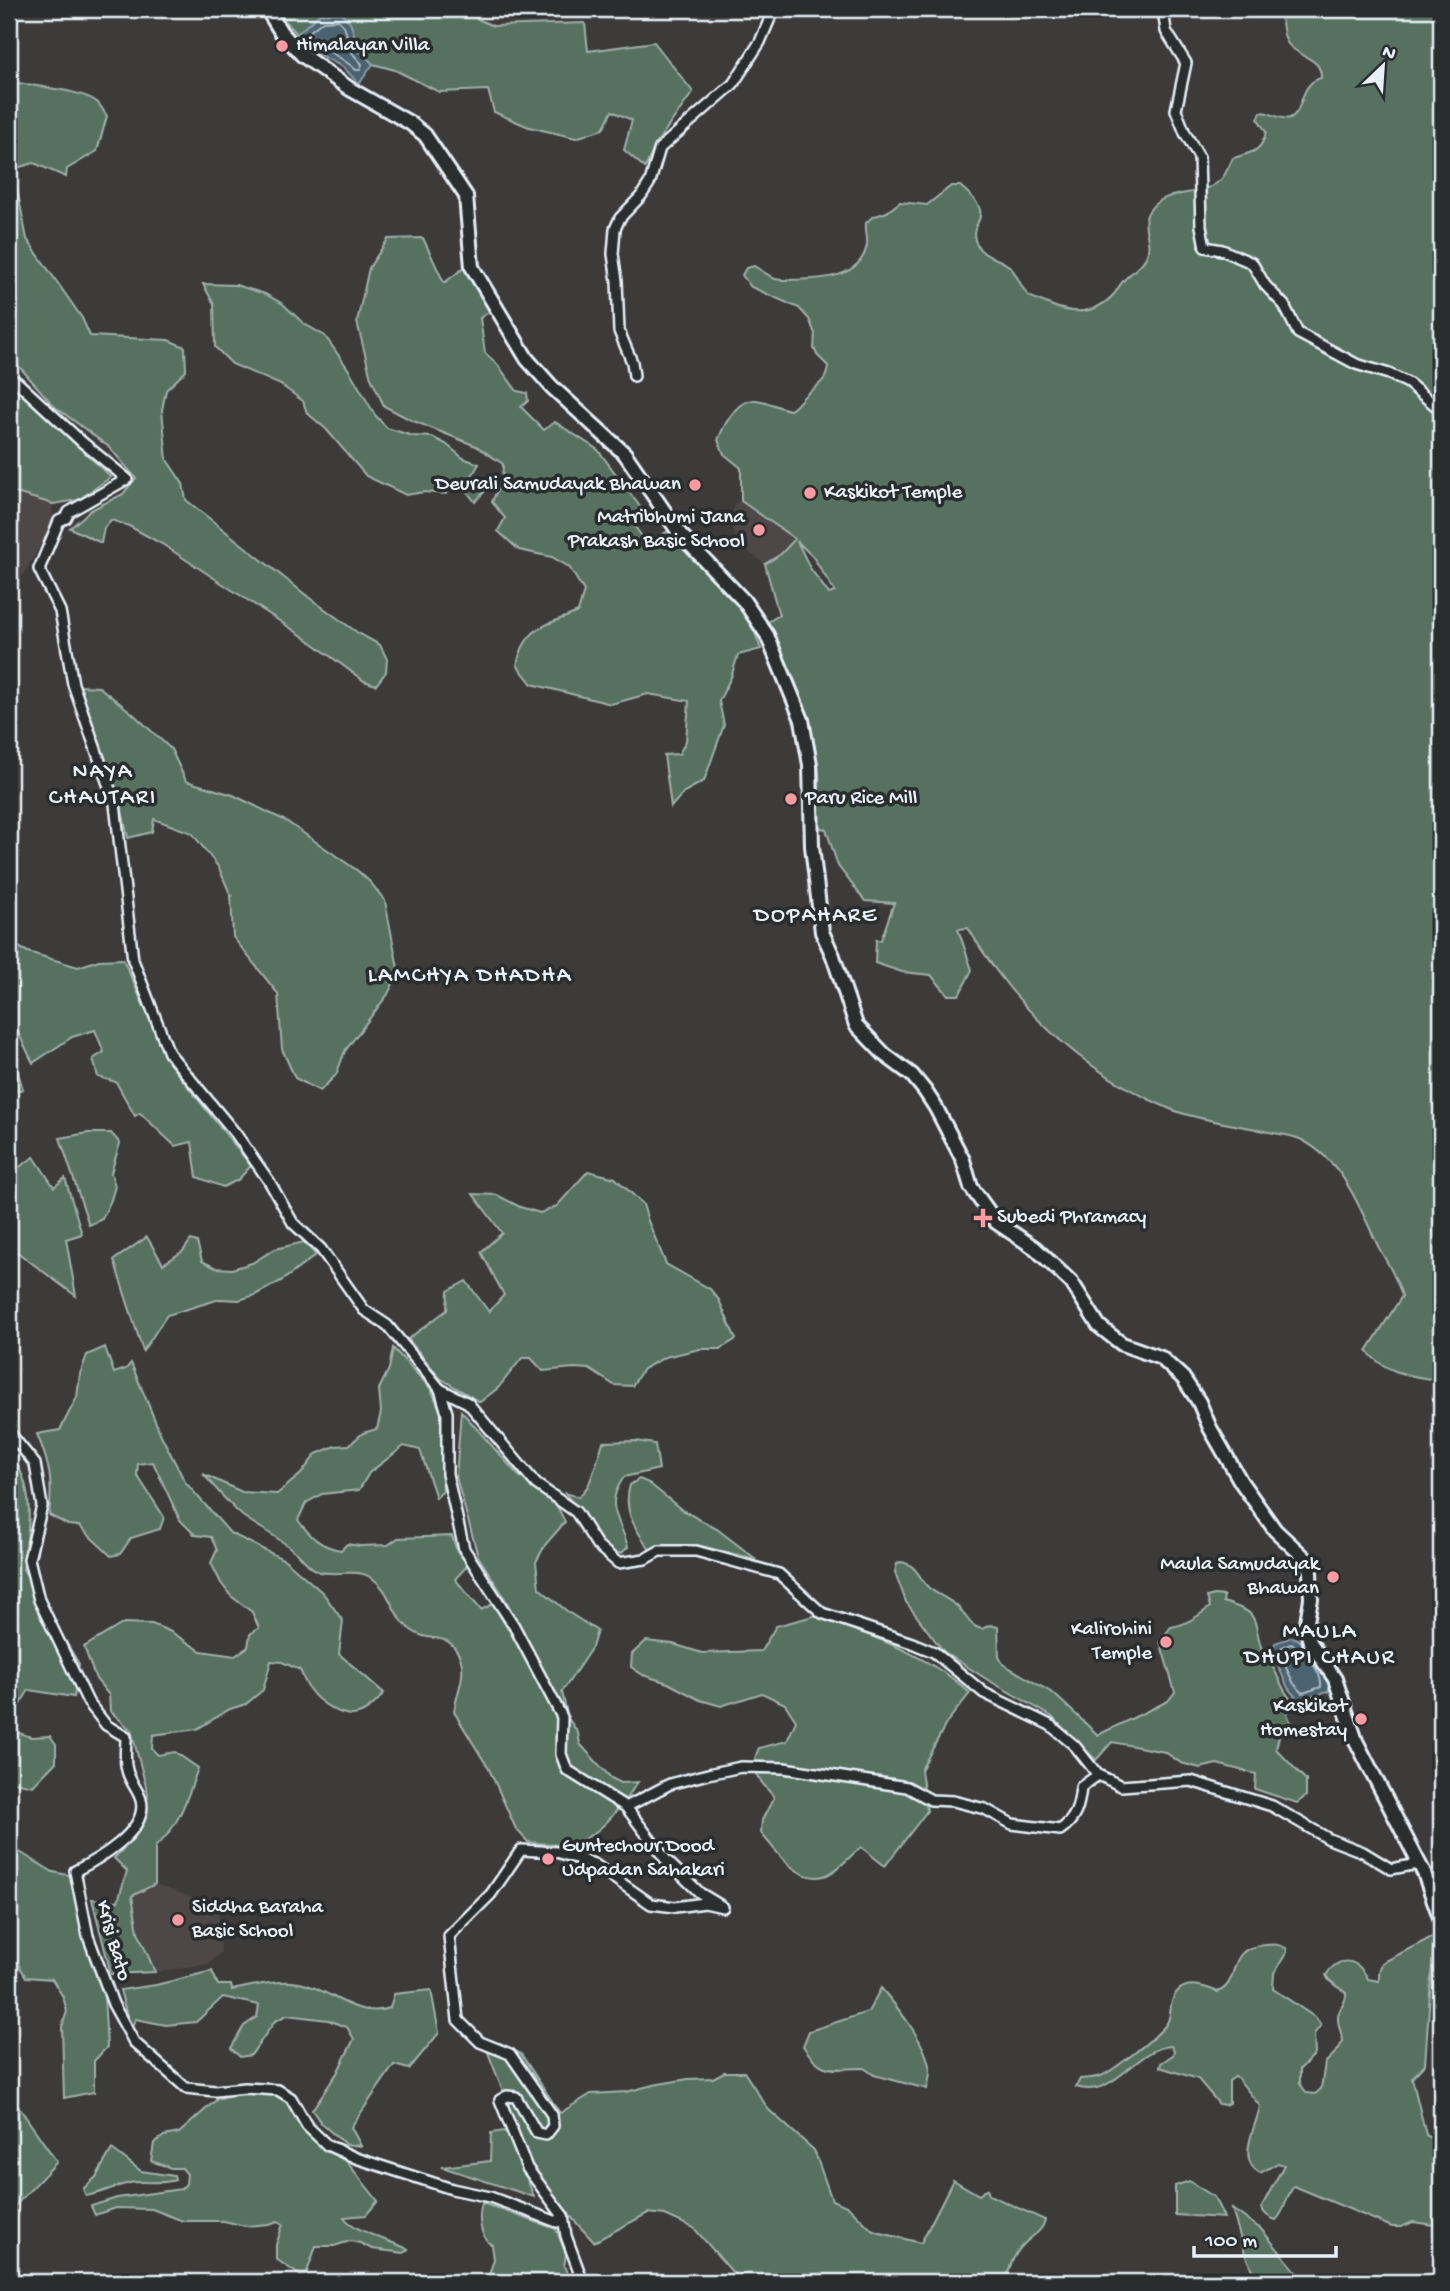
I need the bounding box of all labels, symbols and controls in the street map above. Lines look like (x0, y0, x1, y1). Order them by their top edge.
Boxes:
north arrow (1348, 32, 1418, 102)
place label: Himalayan Villa (296, 34, 431, 59)
marker: Himalayan Villa (274, 38, 290, 54)
text: N (1378, 41, 1399, 67)
place label: Deurali Samudayak Bhawan (433, 473, 681, 498)
marker: Deurali Samudayak Bhawan (687, 477, 703, 493)
place label: Kaskikot Temple (824, 481, 963, 506)
marker: Kaskikot Temple (802, 485, 818, 501)
place label: Matribhumi Jana Prakash Basic School (567, 506, 746, 555)
marker: Matribhumi Jana Prakash Basic School (751, 522, 767, 538)
district label: NAYA CHAUTARI (49, 759, 157, 812)
place label: Paru Rice Mill (804, 787, 917, 812)
marker: Paru Rice Mill (783, 791, 799, 807)
district label: DOPAHARE (752, 903, 878, 930)
district label: LAMCHYA DHADHA (368, 963, 572, 990)
place label: Subedi Phramacy (997, 1206, 1146, 1231)
marker: Subedi Phramacy (975, 1210, 991, 1226)
place label: Maula Samudayak Bhawan (1160, 1553, 1322, 1602)
marker: Maula Samudayak Bhawan (1325, 1569, 1341, 1585)
place label: Kalirohini Temple (1071, 1618, 1153, 1667)
district label: MAULA DHUPI CHAUR (1242, 1619, 1396, 1672)
marker: Kalirohini Temple (1158, 1634, 1174, 1650)
place label: Kaskikot Homestay (1260, 1695, 1349, 1744)
marker: Kaskikot Homestay (1353, 1711, 1369, 1727)
place label: Guntechour Dood Udpadan Sahakari (562, 1835, 725, 1884)
marker: Guntechour Dood Udpadan Sahakari (540, 1851, 556, 1867)
place label: Siddha Baraha Basic School (191, 1896, 325, 1945)
street label: Krisi Bato (89, 1898, 135, 1984)
marker: Siddha Baraha Basic School (170, 1912, 186, 1928)
scale bar (1194, 2214, 1336, 2258)
text: 100 m (1204, 2230, 1257, 2255)

